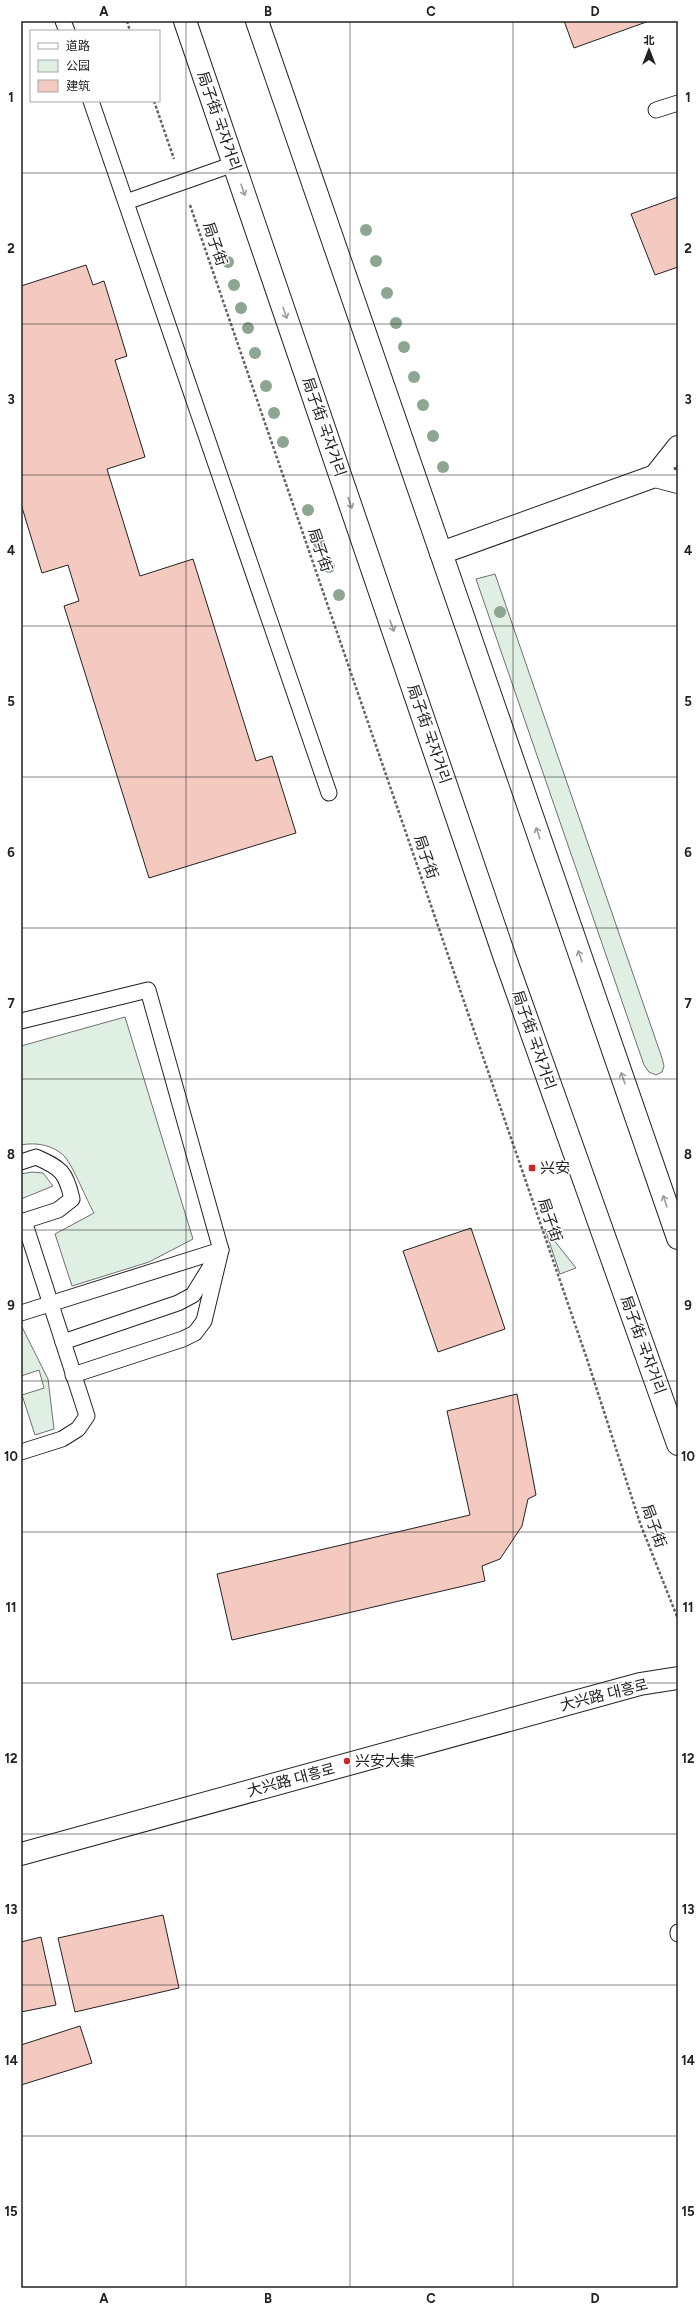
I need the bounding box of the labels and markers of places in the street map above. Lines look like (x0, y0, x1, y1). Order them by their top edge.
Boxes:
place label: 兴安 (540, 1159, 570, 1177)
marker: 兴安 (527, 1163, 537, 1173)
place label: 兴安大集 (355, 1752, 415, 1770)
marker: 兴安大集 (342, 1756, 352, 1766)

